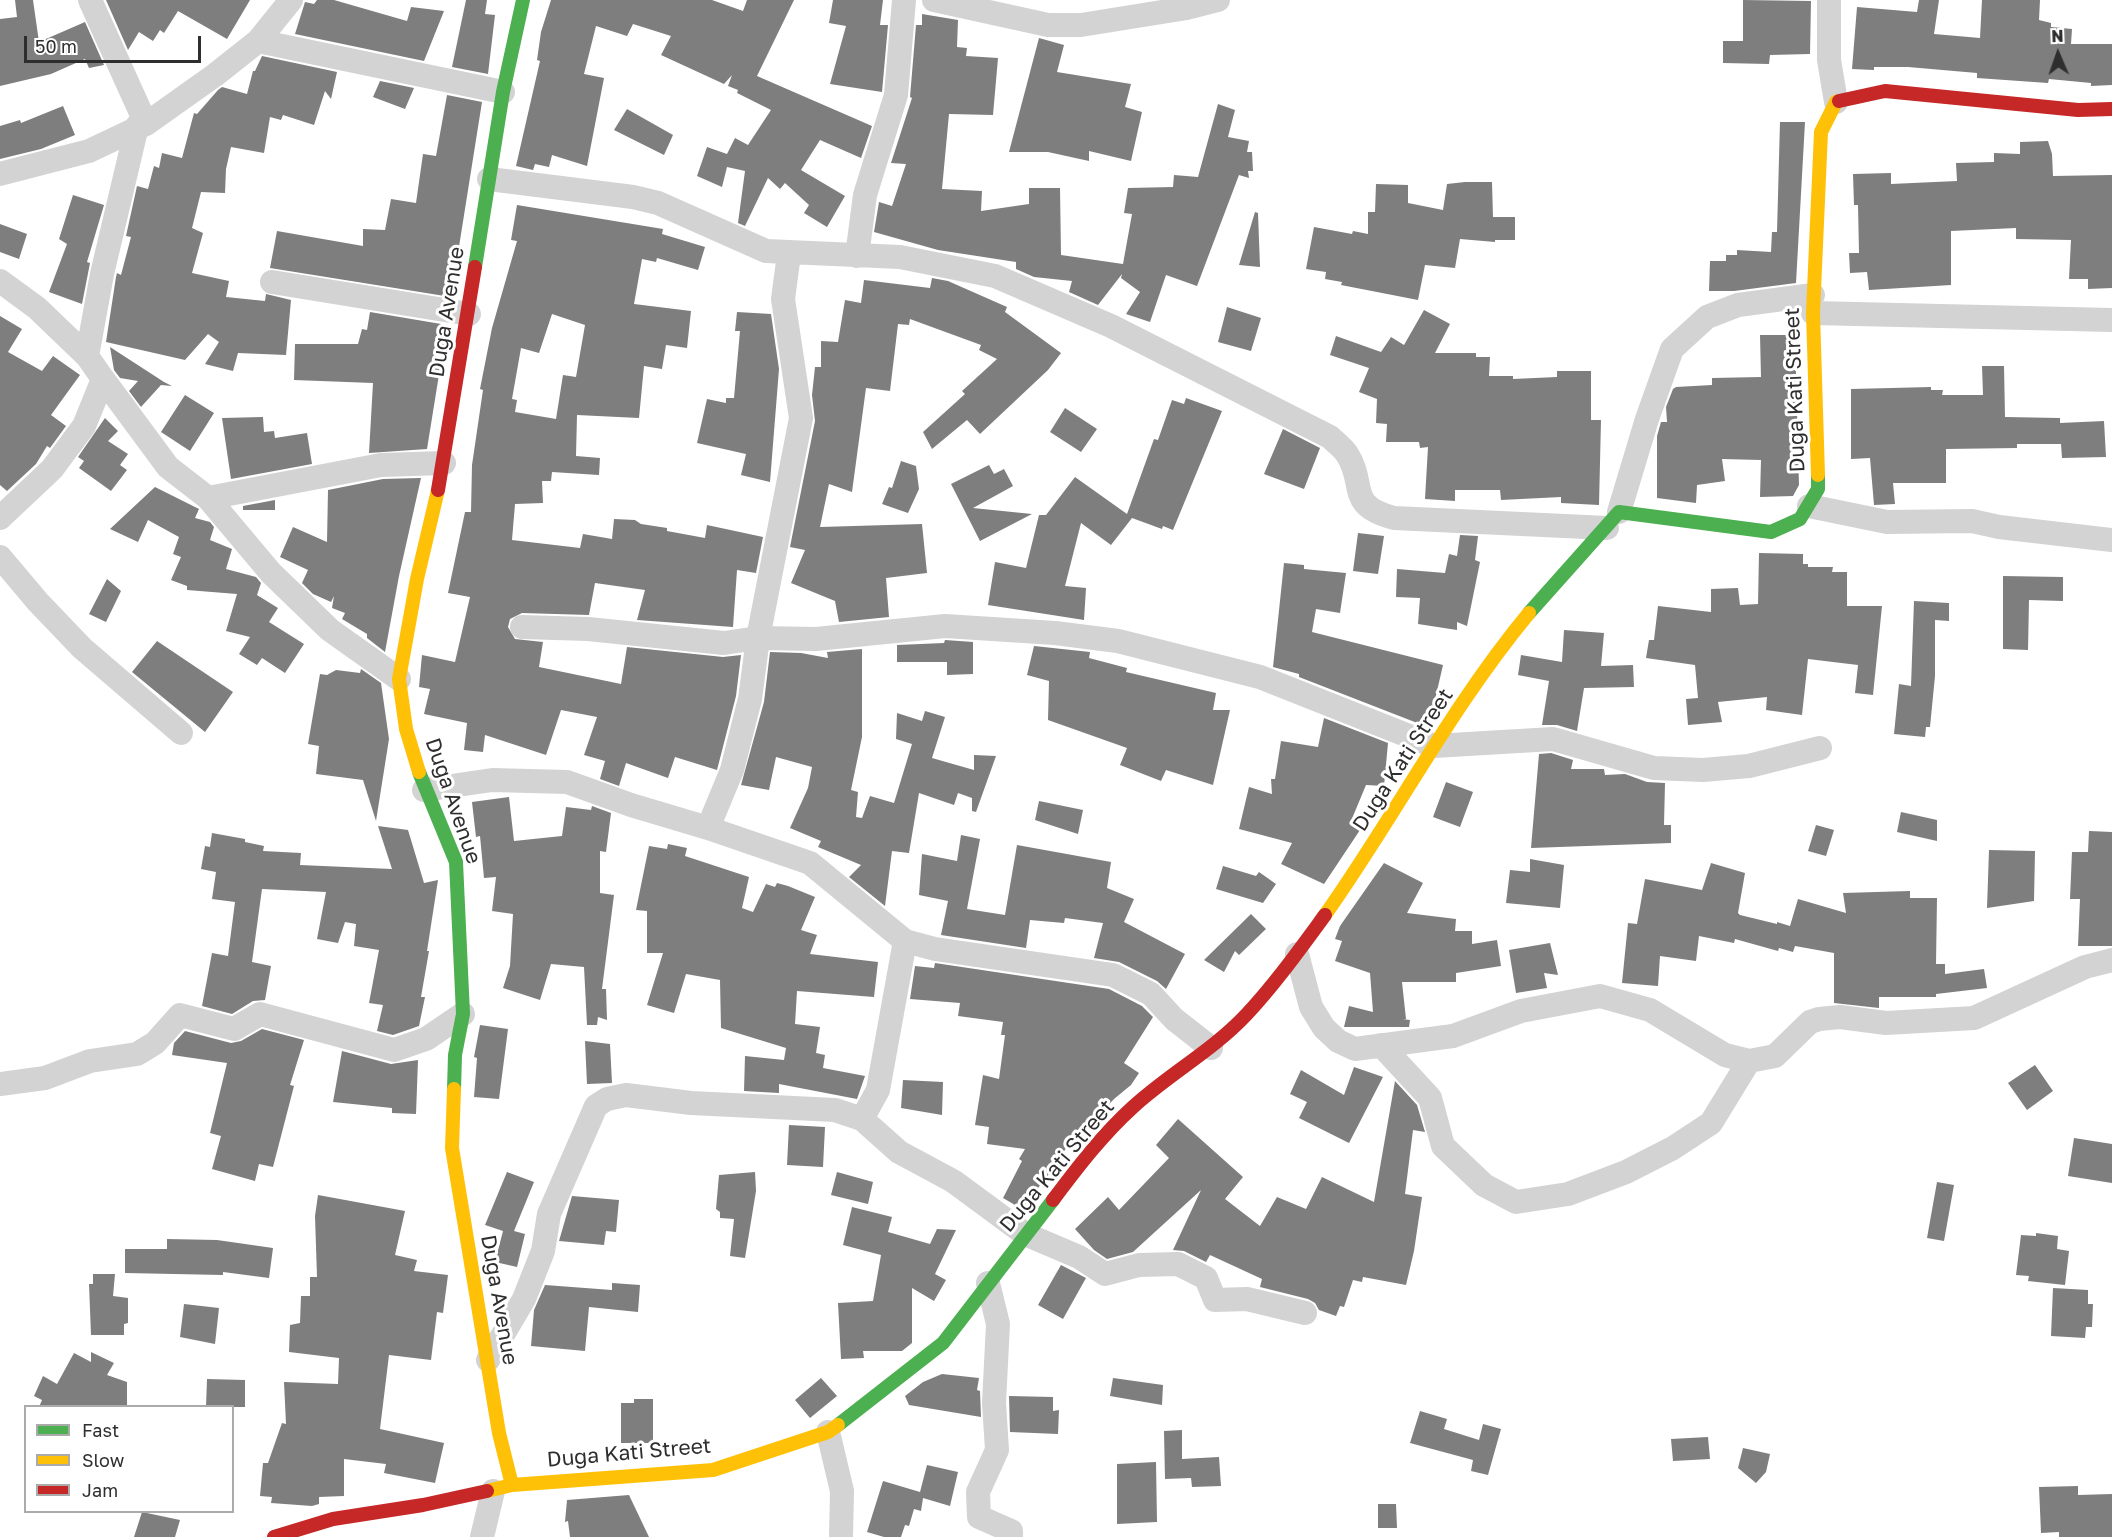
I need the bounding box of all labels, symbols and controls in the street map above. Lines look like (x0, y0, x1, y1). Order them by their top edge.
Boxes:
scale bar (27, 24, 204, 62)
north arrow (2028, 24, 2088, 84)
text: N (2051, 26, 2064, 46)
text: 50 m (35, 35, 77, 57)
street label: Duga Avenue (424, 245, 470, 379)
street label: Duga Kati Street (1780, 307, 1810, 473)
street label: Duga Kati Street (1348, 684, 1458, 836)
street label: Duga Avenue (420, 735, 486, 867)
street label: Duga Kati Street (994, 1095, 1120, 1237)
street label: Duga Avenue (475, 1233, 523, 1367)
legend (24, 1405, 234, 1513)
text: Fast (82, 1419, 119, 1441)
street label: Duga Kati Street (546, 1433, 712, 1473)
text: Slow (82, 1449, 124, 1471)
text: Jam (82, 1479, 118, 1501)

